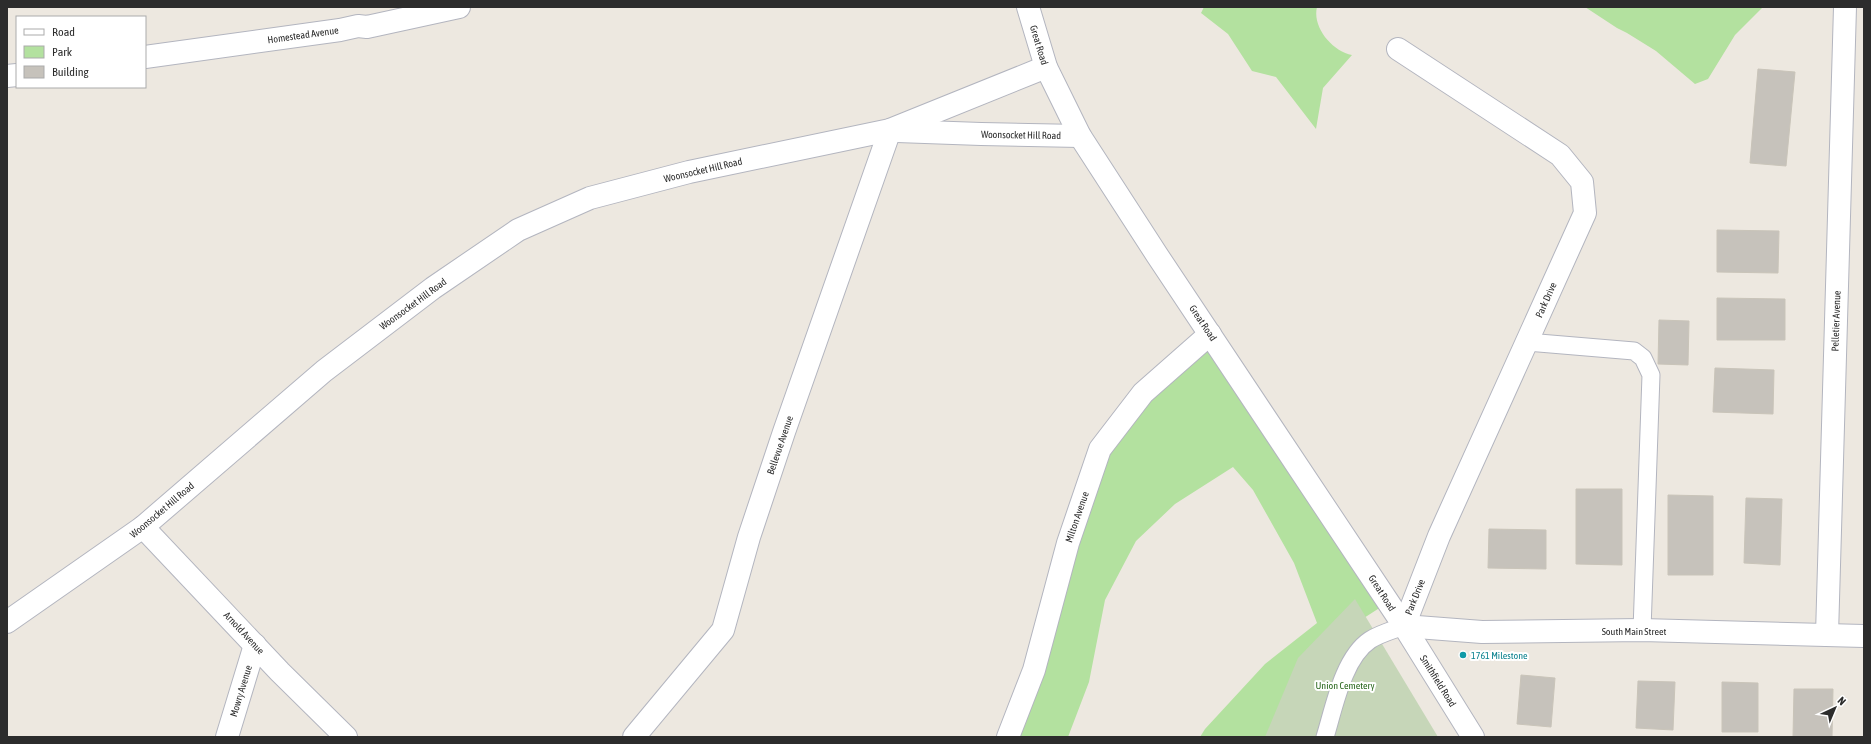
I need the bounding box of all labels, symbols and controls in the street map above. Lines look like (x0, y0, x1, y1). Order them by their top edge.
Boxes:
legend (16, 16, 146, 88)
street label: Great Road (1028, 24, 1050, 66)
text: Road (52, 25, 75, 39)
street label: Homestead Avenue (267, 25, 340, 45)
text: Park (52, 45, 73, 59)
text: Building (52, 65, 90, 79)
street label: Woonsocket Hill Road (981, 129, 1061, 141)
street label: Woonsocket Hill Road (663, 156, 743, 184)
street label: Woonsocket Hill Road (377, 276, 449, 332)
street label: Park Drive (1533, 280, 1559, 319)
street label: Pelletier Avenue (1829, 290, 1843, 352)
street label: Great Road (1187, 303, 1219, 343)
street label: Bellevue Avenue (765, 414, 795, 476)
street label: Woonsocket Hill Road (128, 480, 196, 540)
street label: Milton Avenue (1063, 490, 1091, 544)
street label: Great Road (1366, 573, 1398, 613)
street label: Park Drive (1403, 577, 1427, 616)
street label: Arnold Avenue (222, 610, 267, 657)
street label: South Main Street (1602, 626, 1666, 637)
marker: 1761 Milestone (1458, 650, 1468, 660)
place label: 1761 Milestone (1471, 650, 1528, 661)
street label: Smithfield Road (1418, 653, 1458, 709)
street label: Mowry Avenue (228, 663, 254, 718)
park label: Union Cemetery (1315, 680, 1375, 691)
north arrow (1815, 688, 1855, 728)
text: N (1835, 694, 1848, 707)

